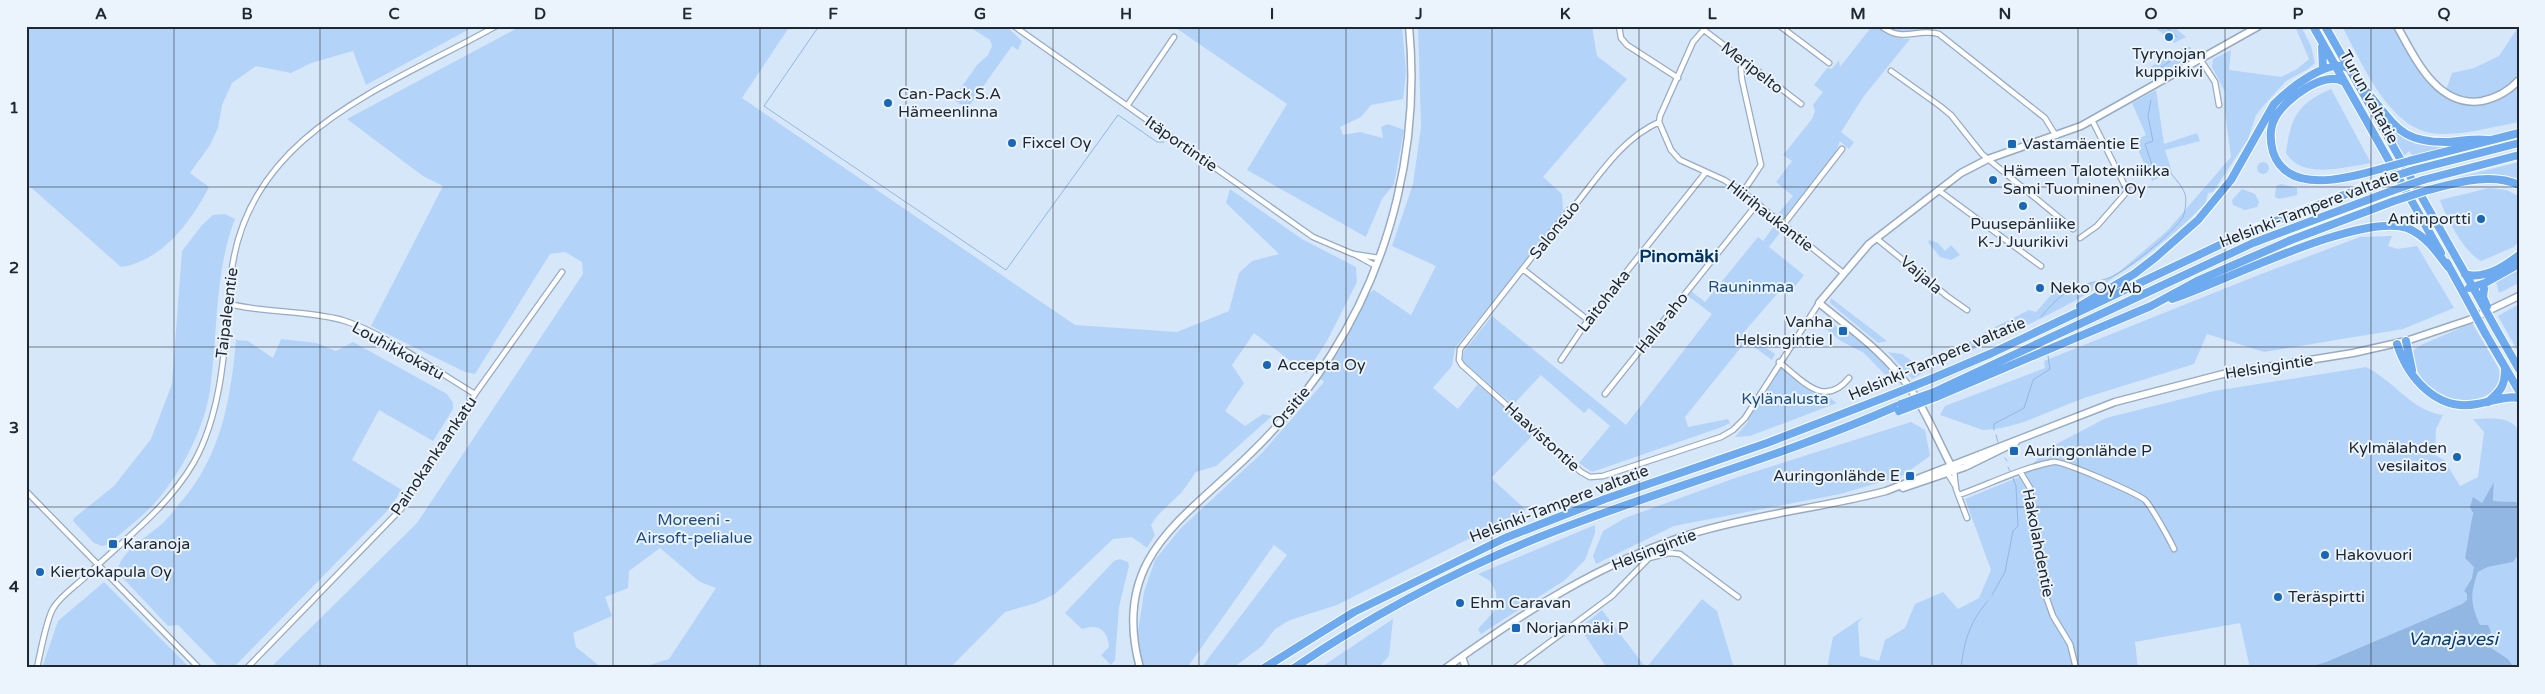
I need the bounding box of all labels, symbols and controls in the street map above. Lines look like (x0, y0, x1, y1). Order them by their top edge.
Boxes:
text: A (95, 4, 107, 24)
text: B (241, 4, 253, 24)
text: C (388, 4, 400, 24)
text: D (534, 4, 546, 24)
text: E (682, 4, 692, 24)
text: F (828, 4, 838, 24)
text: G (974, 4, 986, 24)
text: H (1120, 4, 1132, 24)
text: I (1270, 4, 1274, 24)
text: J (1414, 4, 1423, 24)
text: K (1560, 4, 1571, 24)
text: L (1707, 4, 1717, 24)
text: M (1850, 4, 1866, 24)
text: N (1999, 4, 2011, 24)
text: O (2145, 4, 2158, 24)
text: P (2293, 4, 2304, 24)
text: Q (2438, 4, 2451, 24)
marker: Tyrynojan kuppikivi (2163, 31, 2175, 43)
street label: Meripelto (1717, 38, 1787, 98)
place label: Tyrynojan kuppikivi (2132, 44, 2206, 82)
street label: Turun valtatie (2335, 47, 2403, 147)
place label: Can-Pack S.A Hämeenlinna (898, 84, 1001, 122)
marker: Can-Pack S.A Hämeenlinna (882, 97, 894, 109)
text: 1 (9, 98, 19, 118)
street label: Itäportintie (1141, 112, 1221, 176)
place label: Fixcel Oy (1022, 133, 1092, 153)
place label: Vastamäentie E (2022, 134, 2140, 154)
marker: Fixcel Oy (1006, 137, 1018, 149)
marker: Vastamäentie E (2006, 138, 2018, 150)
place label: Hämeen Talotekniikka Sami Tuominen Oy (2003, 161, 2170, 199)
street label: Helsinki-Tampere valtatie (2217, 166, 2401, 252)
marker: Hämeen Talotekniikka Sami Tuominen Oy (1987, 174, 1999, 186)
street label: Hiirihaukantie (1723, 176, 1817, 256)
street label: Salonsuo (1525, 197, 1585, 263)
marker: Puusepänliike K-J Juurikivi (2017, 200, 2029, 212)
place label: Antinportti (2388, 209, 2471, 229)
marker: Antinportti (2475, 213, 2487, 225)
place label: Puusepänliike K-J Juurikivi (1970, 214, 2076, 252)
district label: Pinomäki (1639, 245, 1719, 267)
street label: Vaijala (1896, 252, 1946, 298)
text: 2 (9, 258, 19, 278)
street label: Taipaleentie (212, 266, 242, 360)
street label: Laitohaka (1573, 266, 1635, 336)
park label: Rauninmaa (1708, 277, 1794, 297)
place label: Neko Oy Ab (2050, 278, 2142, 298)
marker: Neko Oy Ab (2034, 282, 2046, 294)
street label: Halla-aho (1631, 288, 1693, 358)
place label: Vanha Helsingintie I (1735, 312, 1833, 350)
street label: Helsinki-Tampere valtatie (1845, 313, 2029, 405)
street label: Louhikkokatu (348, 317, 448, 385)
marker: Vanha Helsingintie I (1837, 325, 1849, 337)
street label: Helsingintie (2223, 350, 2315, 384)
place label: Accepta Oy (1277, 355, 1366, 375)
marker: Accepta Oy (1261, 359, 1273, 371)
street label: Orsitie (1267, 382, 1315, 434)
park label: Kylänalusta (1741, 389, 1829, 409)
street label: Painokankaankatu (387, 393, 481, 519)
street label: Haavistontie (1500, 398, 1584, 476)
text: 3 (9, 418, 19, 438)
place label: Kylmälahden vesilaitos (2348, 438, 2447, 476)
place label: Auringonlähde P (2024, 441, 2152, 461)
marker: Auringonlähde P (2008, 445, 2020, 457)
marker: Kylmälahden vesilaitos (2451, 451, 2463, 463)
street label: Helsinki-Tampere valtatie (1467, 461, 1651, 547)
place label: Auringonlähde E (1773, 466, 1900, 486)
marker: Auringonlähde E (1904, 470, 1916, 482)
street label: Hakolahdentie (2018, 487, 2058, 599)
park label: Moreeni - Airsoft-pelialue (636, 510, 752, 548)
street label: Helsingintie (1609, 525, 1699, 575)
place label: Karanoja (123, 534, 190, 554)
marker: Karanoja (107, 538, 119, 550)
place label: Hakovuori (2335, 545, 2412, 565)
marker: Hakovuori (2319, 549, 2331, 561)
place label: Kiertokapula Oy (50, 562, 172, 582)
marker: Kiertokapula Oy (34, 566, 46, 578)
text: 4 (9, 577, 19, 597)
place label: Teräspirtti (2288, 587, 2365, 607)
marker: Teräspirtti (2272, 591, 2284, 603)
place label: Ehm Caravan (1470, 593, 1571, 613)
marker: Ehm Caravan (1454, 597, 1466, 609)
place label: Norjanmäki P (1526, 618, 1629, 638)
marker: Norjanmäki P (1510, 622, 1522, 634)
water label: Vanajavesi (2408, 628, 2500, 650)

